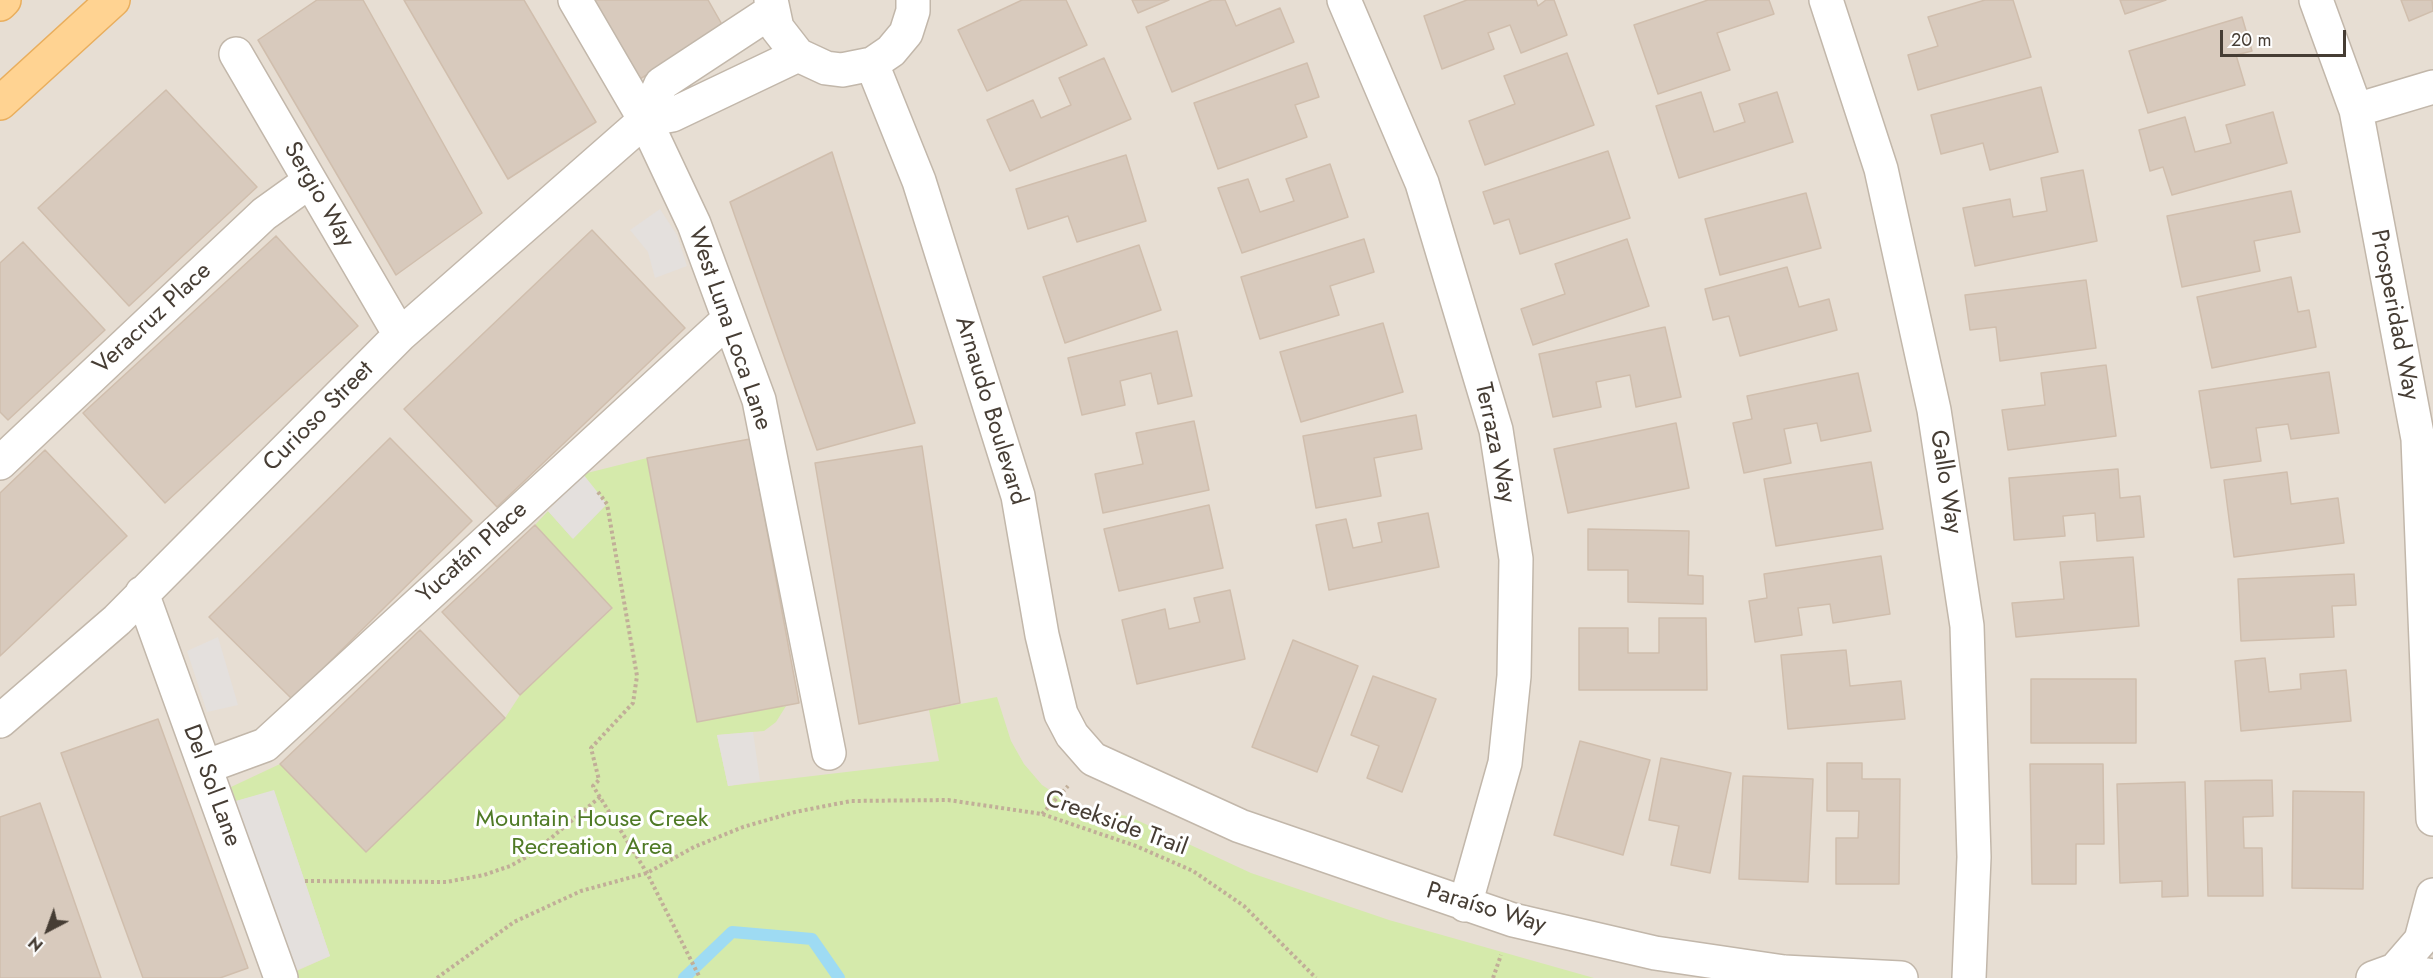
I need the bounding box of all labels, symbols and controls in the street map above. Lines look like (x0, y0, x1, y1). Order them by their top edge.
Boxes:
scale bar (2223, 18, 2349, 56)
text: 20 m (2231, 27, 2271, 53)
street label: Sergio Way (276, 137, 360, 253)
street label: West Luna Loca Lane (681, 224, 777, 434)
street label: Prosperidad Way (2363, 227, 2425, 403)
street label: Veracruz Place (88, 257, 218, 381)
street label: Arnaudo Boulevard (948, 313, 1032, 509)
street label: Curioso Street (258, 356, 380, 478)
street label: Terraza Way (1467, 380, 1521, 506)
street label: Gallo Way (1923, 428, 1967, 536)
street label: Yucatán Place (412, 496, 534, 610)
street label: Del Sol Lane (176, 721, 246, 851)
street label: Creekside Trail (1041, 785, 1191, 863)
park label: Mountain House Creek Recreation Area (476, 806, 708, 862)
street label: Paraíso Way (1423, 877, 1549, 941)
north arrow (18, 900, 78, 960)
text: N (24, 931, 48, 957)

